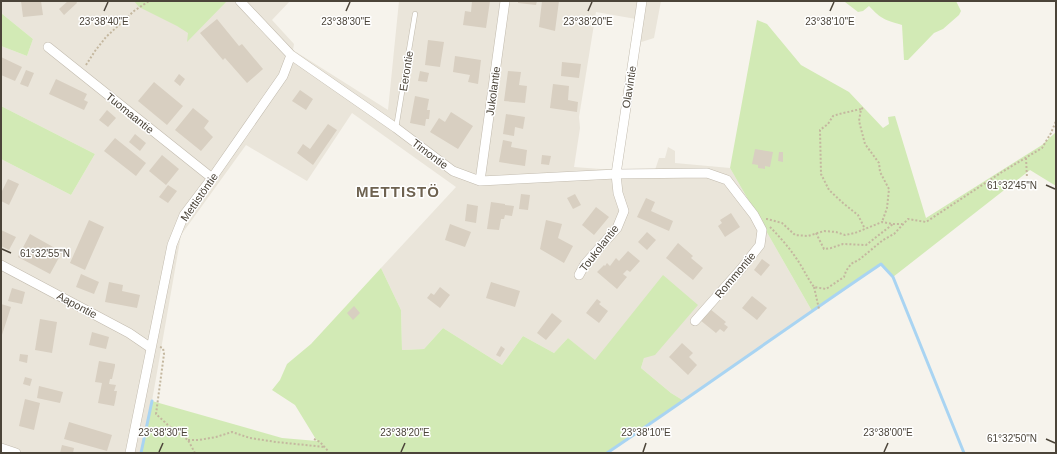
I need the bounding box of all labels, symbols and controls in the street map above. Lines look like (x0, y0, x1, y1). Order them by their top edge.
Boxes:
text: 23°38'40"E (79, 16, 129, 27)
text: 23°38'30"E (321, 16, 371, 27)
text: 23°38'20"E (563, 16, 613, 27)
text: 23°38'10"E (805, 16, 855, 27)
street label: Eerontie (397, 50, 415, 92)
street label: Olavintie (620, 65, 638, 109)
street label: Jukolantie (484, 66, 502, 116)
street label: Tuomaantie (104, 90, 156, 136)
street label: Timontie (410, 137, 450, 171)
street label: Mettistöntie (178, 171, 220, 223)
text: 61°32'45"N (987, 180, 1037, 191)
district label: METTISTÖ (356, 183, 440, 200)
street label: Toukolantie (577, 222, 621, 274)
text: 61°32'55"N (20, 248, 70, 259)
street label: Rommontie (712, 250, 758, 300)
street label: Aapontie (55, 290, 99, 320)
text: 23°38'30"E (138, 427, 188, 438)
text: 23°38'20"E (380, 427, 430, 438)
text: 23°38'10"E (621, 427, 671, 438)
text: 23°38'00"E (863, 427, 913, 438)
text: 61°32'50"N (987, 433, 1037, 444)

